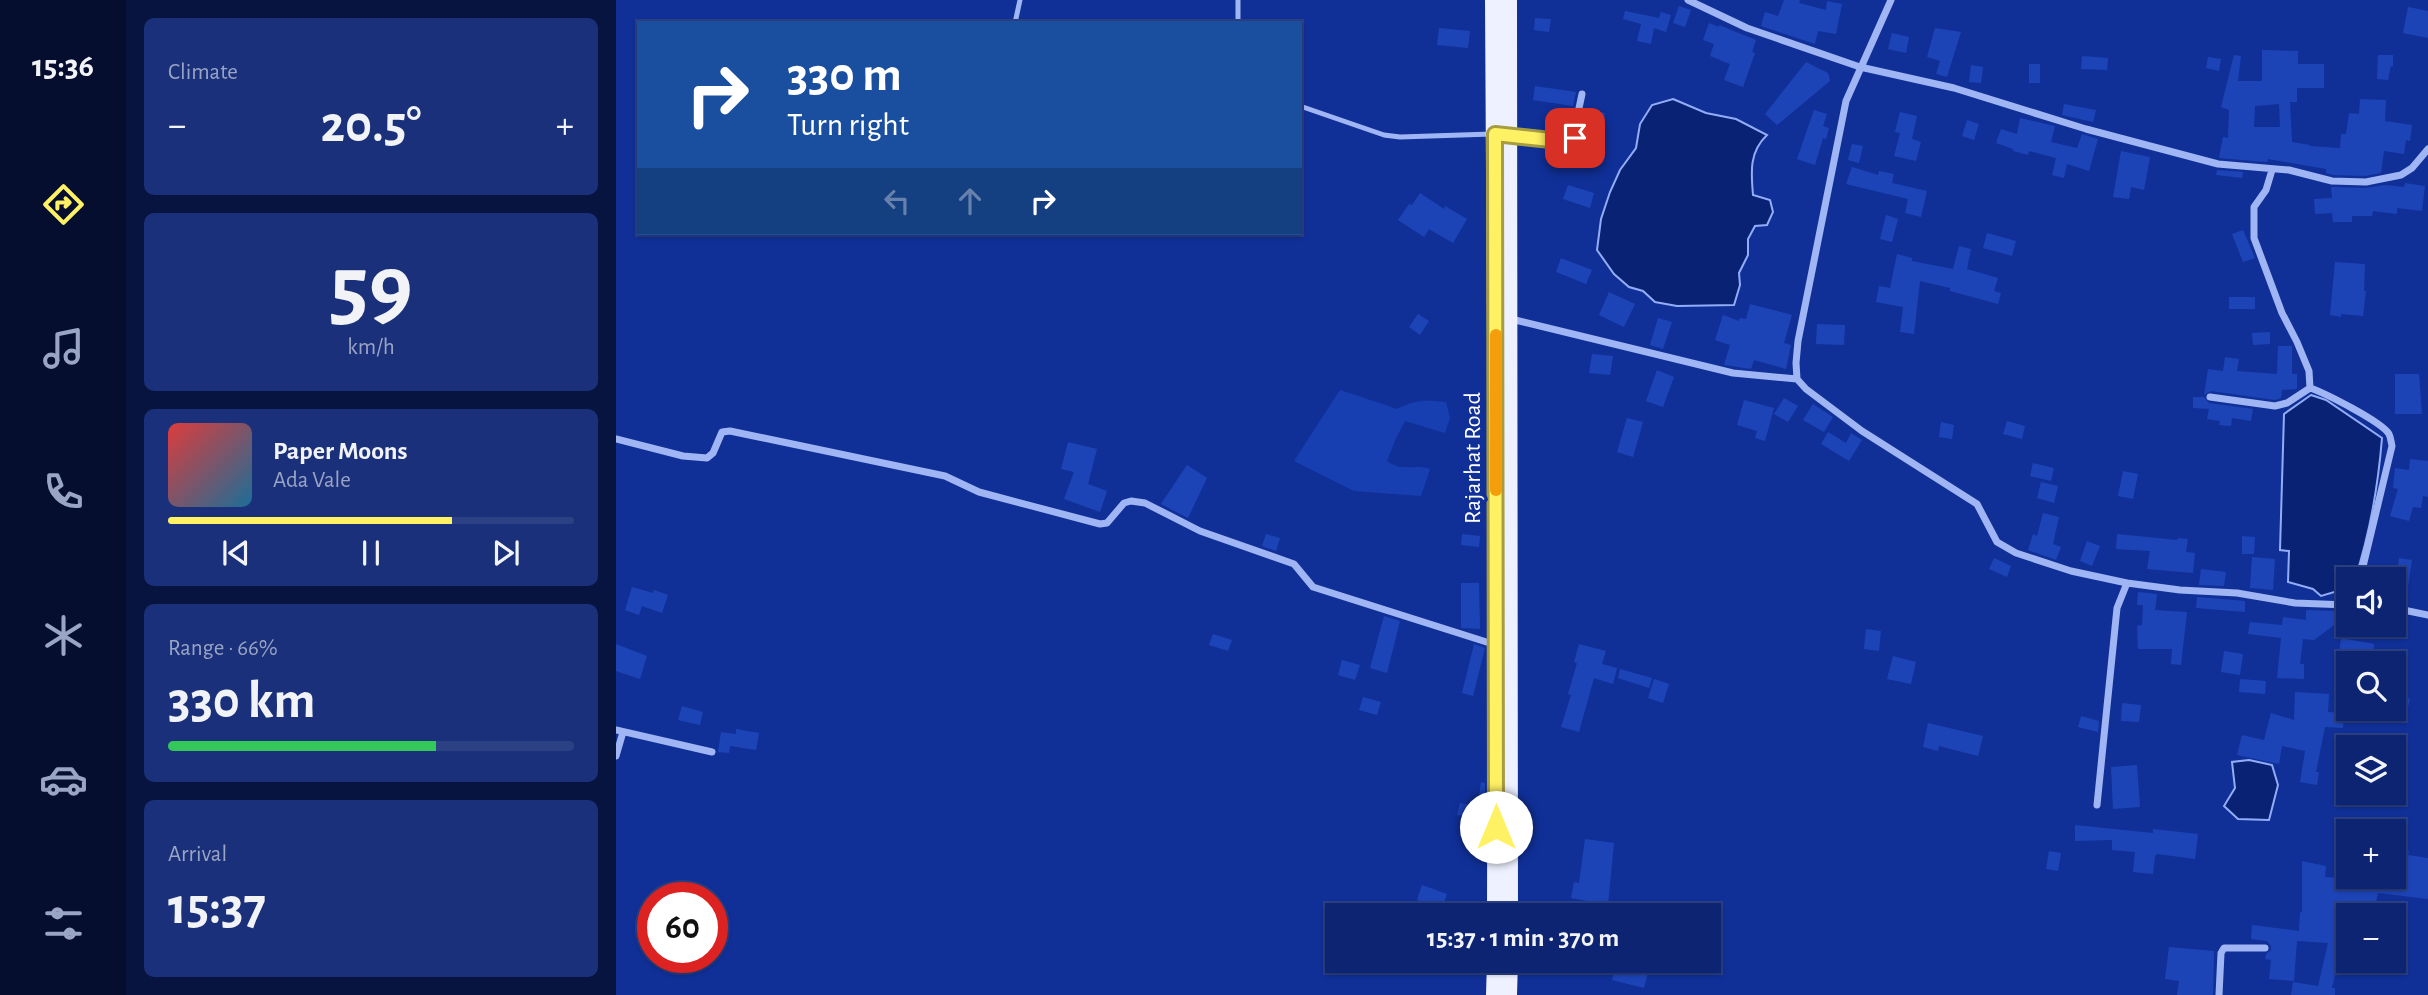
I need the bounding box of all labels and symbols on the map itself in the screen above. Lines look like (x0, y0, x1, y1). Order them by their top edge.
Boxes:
pin (1545, 108, 1605, 168)
street label: Rajarhat Road (1461, 392, 1485, 524)
position arrow (1459, 790, 1533, 864)
speed limit sign: 60 (637, 882, 728, 973)

